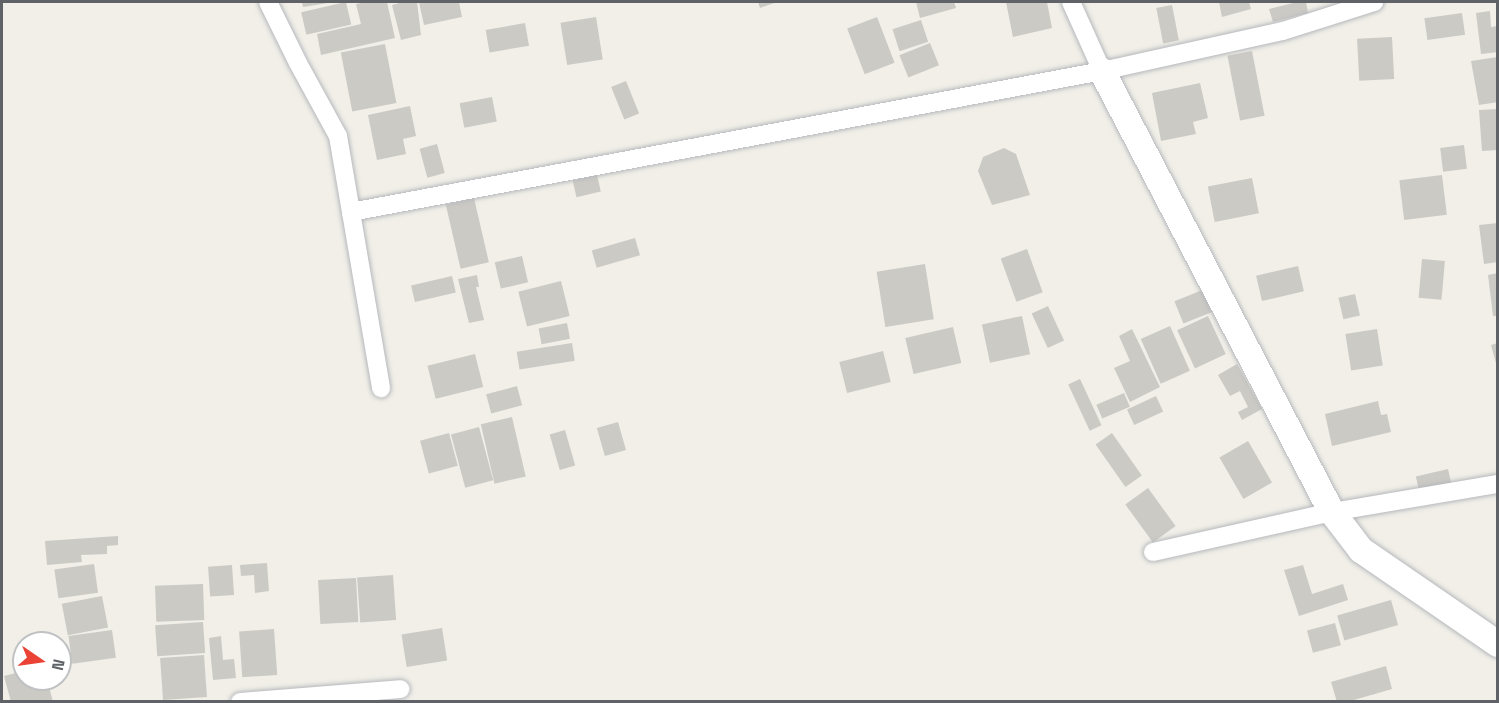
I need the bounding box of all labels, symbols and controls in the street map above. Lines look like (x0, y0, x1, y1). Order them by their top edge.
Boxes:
north arrow (12, 631, 72, 691)
text: N (47, 657, 70, 672)

